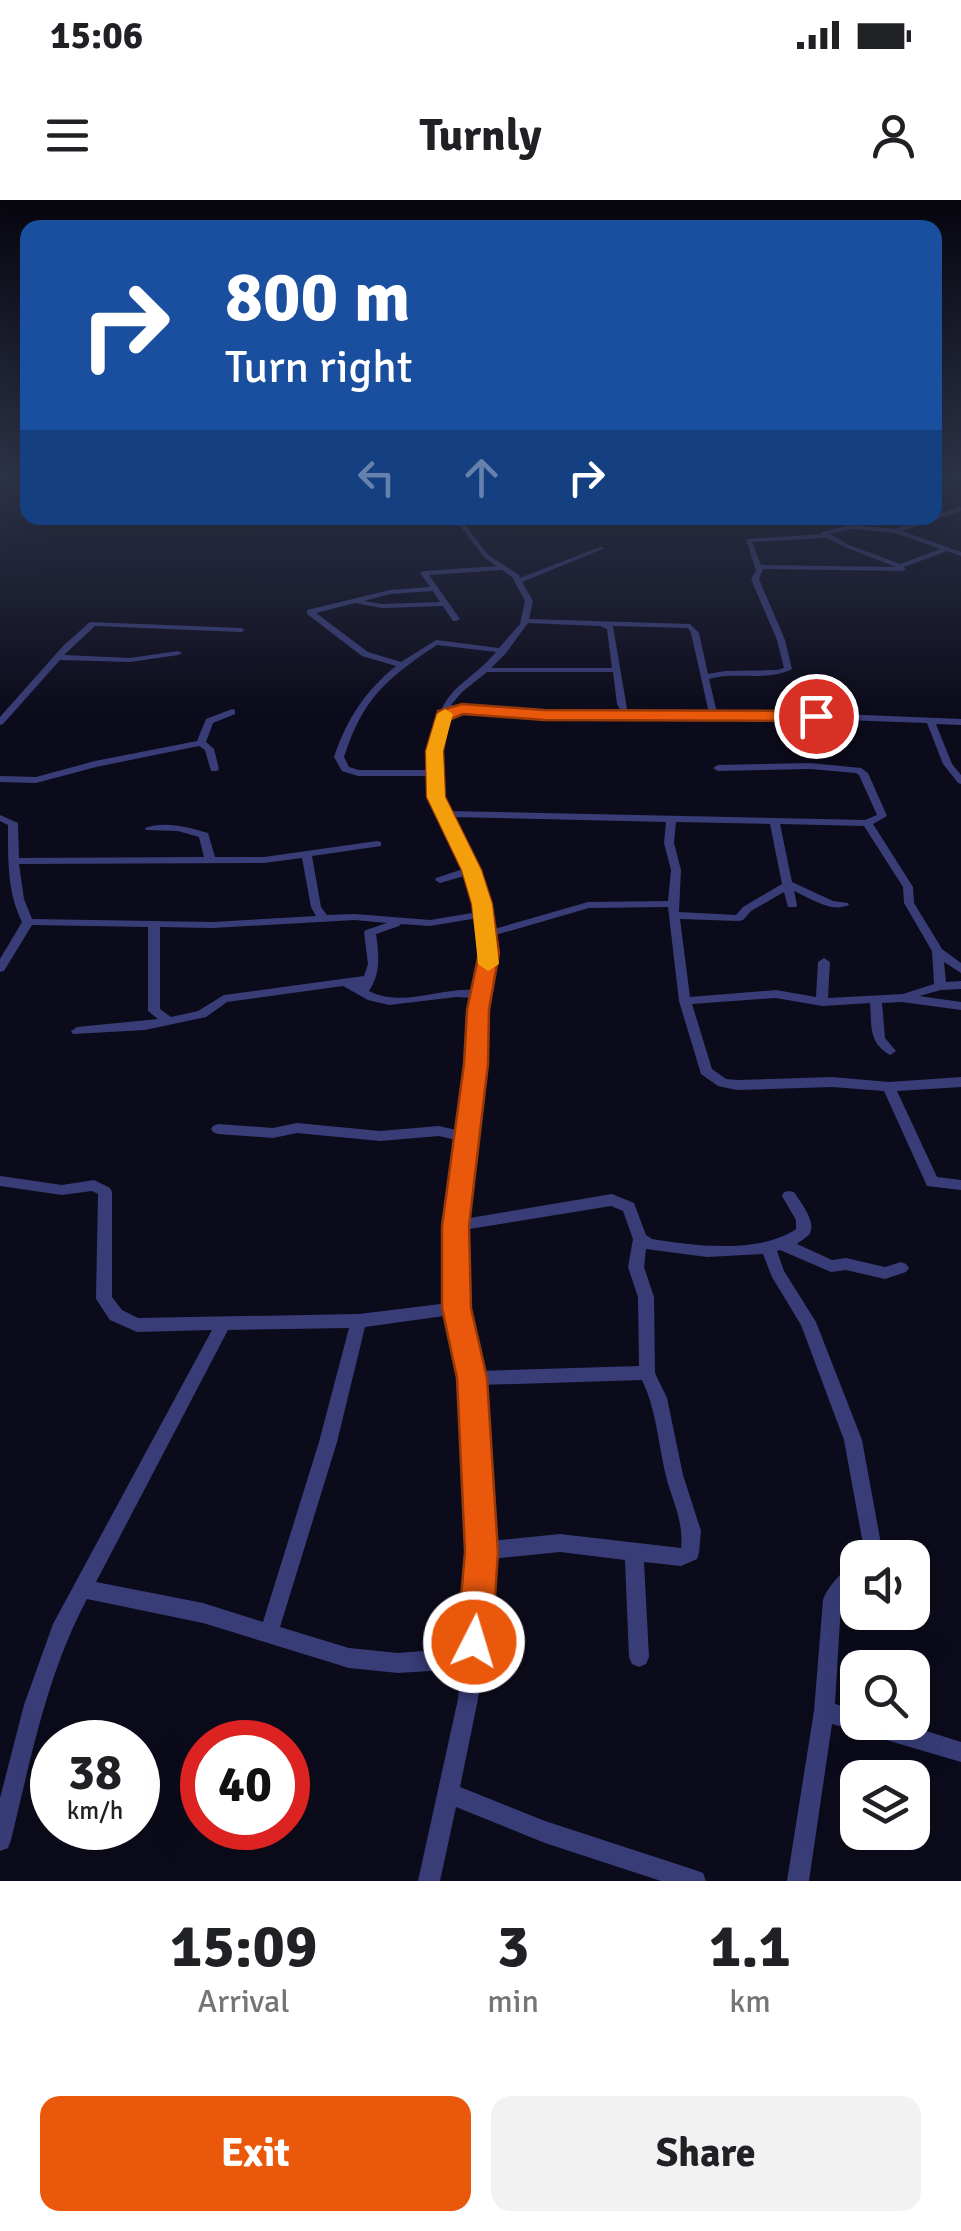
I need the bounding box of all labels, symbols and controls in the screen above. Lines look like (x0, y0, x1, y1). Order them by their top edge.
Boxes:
text: 15:06 (50, 12, 143, 59)
icon: menu (40, 108, 95, 163)
text: Turnly (419, 108, 542, 163)
icon: person (866, 108, 921, 163)
text: 800 m (225, 254, 410, 340)
icon: right (60, 260, 190, 390)
text: Turn right (225, 340, 413, 395)
icon: left (349, 450, 404, 505)
icon: ahead (454, 450, 509, 505)
icon: right (559, 450, 614, 505)
pin (774, 674, 859, 759)
icon: arrive (789, 689, 844, 744)
map controls (840, 1540, 930, 1850)
button: sound (840, 1540, 930, 1630)
position arrow (422, 1590, 526, 1694)
button: search (840, 1650, 930, 1740)
speed limit sign: 40 (180, 1720, 310, 1850)
text: 38 (68, 1742, 122, 1804)
button: layers (840, 1760, 930, 1850)
text: km/h (67, 1795, 123, 1826)
text: 15:09 (170, 1910, 317, 1984)
text: 3 (497, 1910, 529, 1984)
text: 1.1 (709, 1910, 791, 1984)
text: Arrival (198, 1982, 290, 2021)
text: min (487, 1982, 539, 2021)
text: km (729, 1982, 771, 2021)
button: Exit (40, 2096, 471, 2211)
button: Share (491, 2096, 921, 2211)

